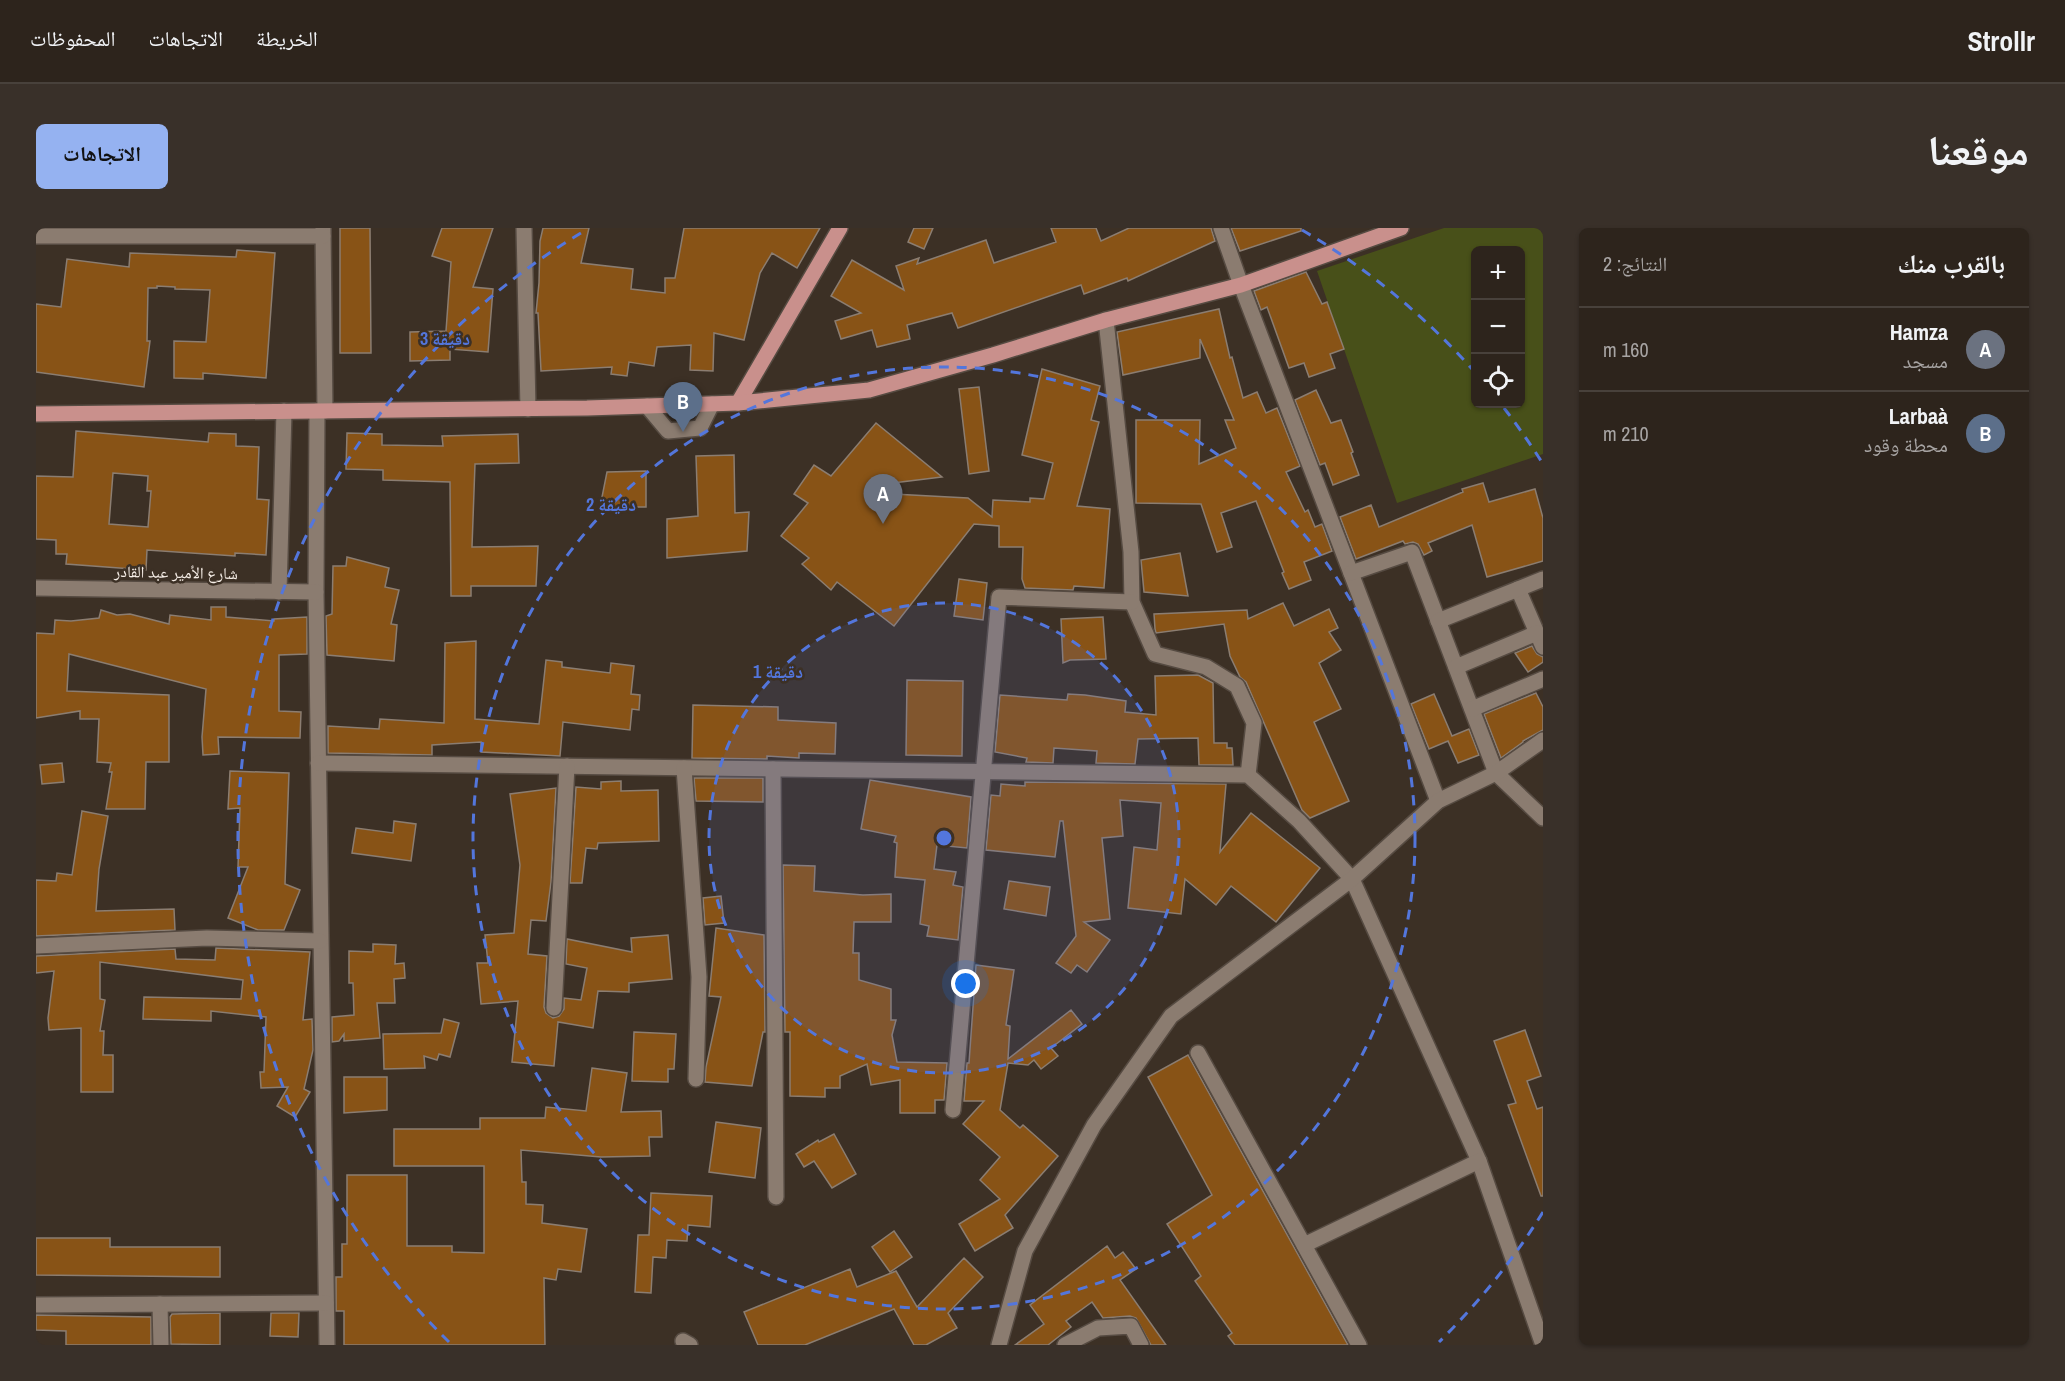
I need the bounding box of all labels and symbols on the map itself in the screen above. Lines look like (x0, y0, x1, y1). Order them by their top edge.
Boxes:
text: 3 دقيقة (420, 326, 470, 351)
pin: B (664, 382, 702, 432)
pin: A (864, 474, 902, 524)
text: 2 دقيقة (586, 492, 636, 517)
street label: شارع الأمير عبد القادر (113, 560, 238, 584)
text: 1 دقيقة (753, 659, 803, 684)
centre of rings (934, 828, 954, 848)
your location (951, 969, 980, 998)

